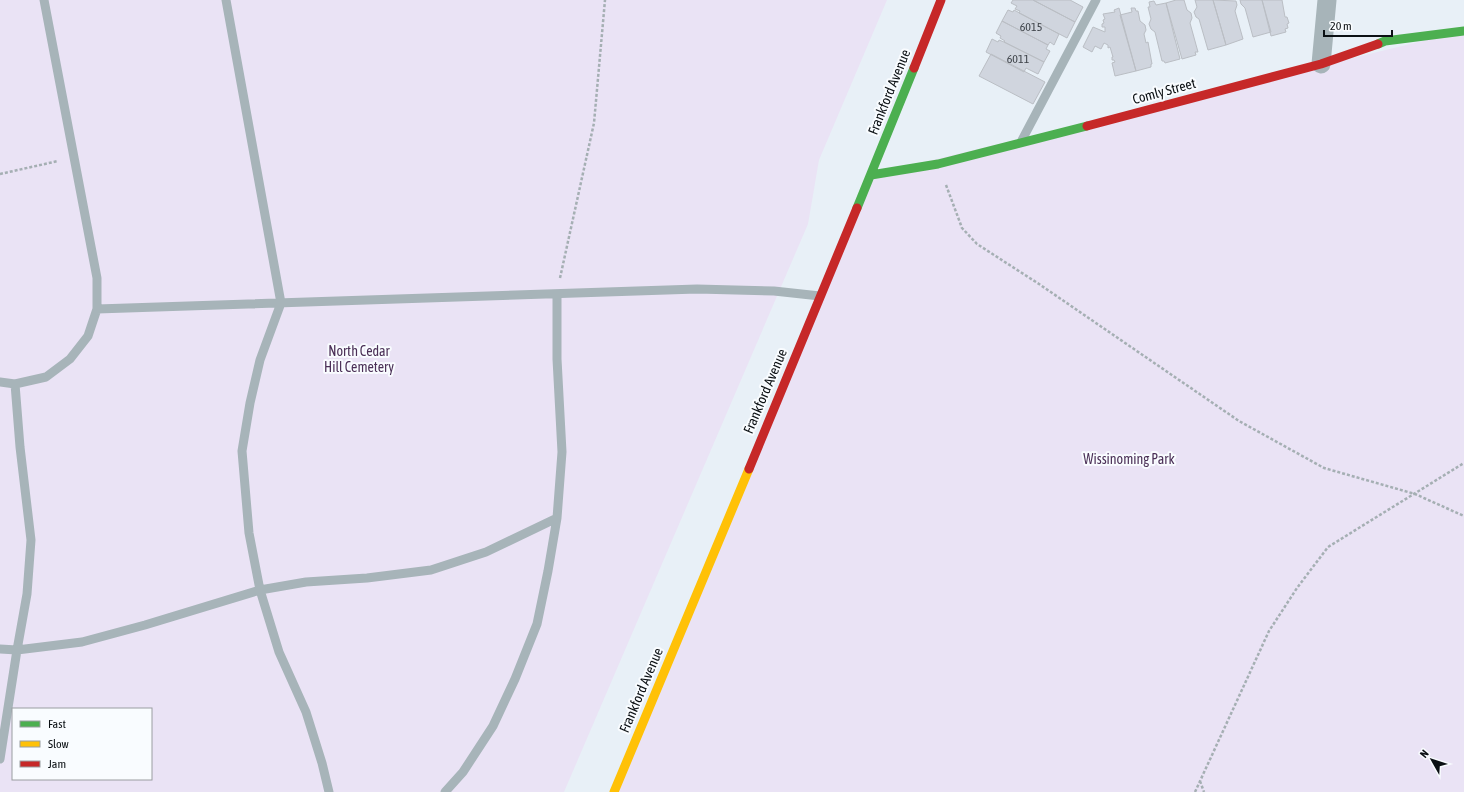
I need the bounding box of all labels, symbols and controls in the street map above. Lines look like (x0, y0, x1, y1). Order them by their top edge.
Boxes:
scale bar (1324, 12, 1392, 38)
text: 20 m (1330, 19, 1352, 33)
house number: 6015 (1020, 20, 1042, 34)
street label: Frankford Avenue (865, 47, 913, 137)
house number: 6011 (1007, 52, 1030, 66)
street label: Comly Street (1131, 75, 1197, 107)
park label: North Cedar Hill Cemetery (324, 343, 394, 375)
street label: Frankford Avenue (740, 346, 790, 436)
park label: Wissinoming Park (1083, 451, 1175, 467)
street label: Frankford Avenue (616, 645, 666, 735)
legend (12, 708, 152, 780)
text: Fast (48, 717, 66, 731)
text: Slow (48, 737, 69, 751)
north arrow (1412, 740, 1452, 780)
text: N (1418, 747, 1431, 760)
text: Jam (48, 757, 66, 771)

